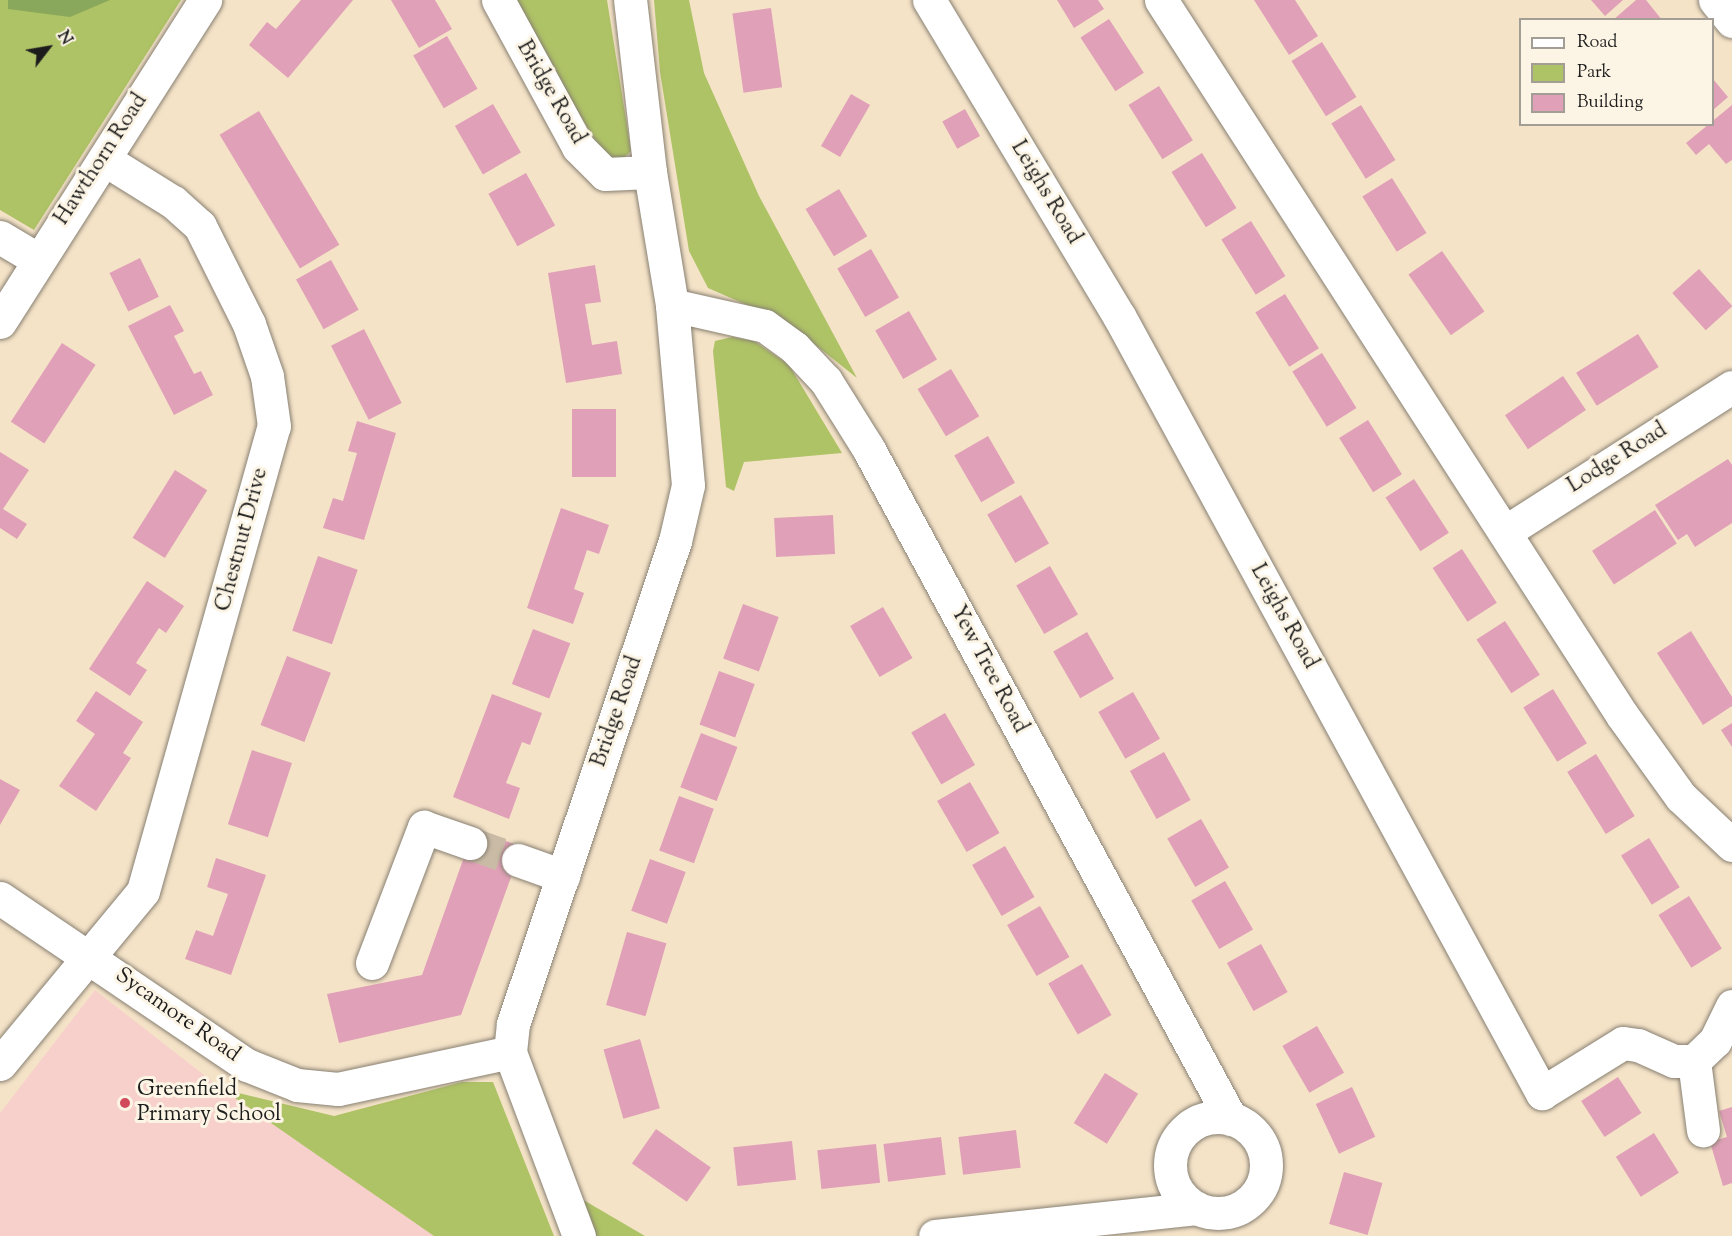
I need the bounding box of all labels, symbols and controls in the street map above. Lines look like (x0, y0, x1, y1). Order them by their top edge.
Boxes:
north arrow (18, 18, 78, 78)
legend (1519, 18, 1714, 126)
text: N (51, 27, 77, 50)
text: Road (1577, 30, 1617, 56)
street label: Bridge Road (510, 36, 590, 150)
text: Park (1577, 60, 1611, 86)
street label: Hawthorn Road (50, 89, 154, 231)
text: Building (1577, 90, 1643, 116)
street label: Leighs Road (1004, 136, 1086, 250)
street label: Lodge Road (1563, 418, 1673, 500)
street label: Chestnut Drive (211, 465, 275, 615)
street label: Leighs Road (1243, 560, 1323, 674)
street label: Yew Tree Road (943, 602, 1033, 738)
street label: Bridge Road (587, 653, 649, 771)
street label: Sycamore Road (109, 963, 245, 1069)
place label: Greenfield Primary School (137, 1077, 281, 1128)
marker: Greenfield Primary School (118, 1096, 132, 1110)

